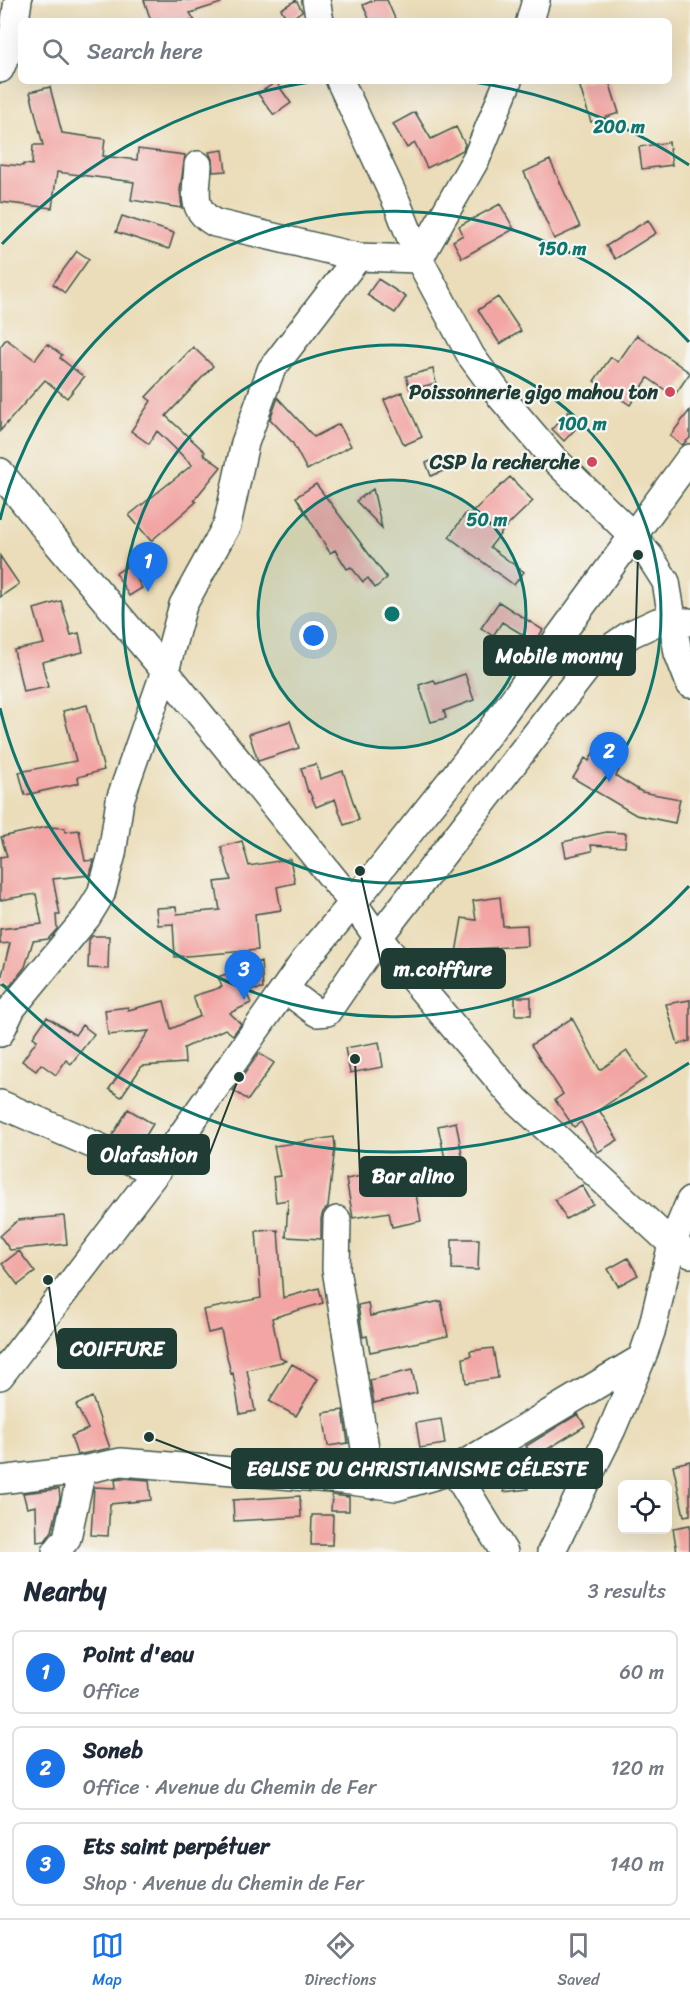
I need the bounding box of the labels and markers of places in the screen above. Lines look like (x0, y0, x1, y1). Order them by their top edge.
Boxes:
place label: Poissonnerie gigo mahou ton (409, 375, 658, 410)
marker: Poissonnerie gigo mahou ton (663, 385, 677, 399)
place label: CSP la recherche (429, 445, 581, 480)
marker: CSP la recherche (585, 455, 599, 469)
pin: 1 (128, 542, 168, 592)
centre of rings (382, 604, 402, 624)
callout: Mobile monny (484, 636, 635, 675)
pin: 2 (590, 732, 628, 782)
callout: m.coiffure (382, 949, 505, 988)
pin: 3 (224, 950, 264, 1000)
callout: Olafashion (88, 1135, 209, 1174)
callout: Bar alino (360, 1157, 466, 1196)
callout: COIFFURE (58, 1329, 176, 1368)
callout: EGLISE DU CHRISTIANISME CÉLESTE (232, 1449, 602, 1488)

